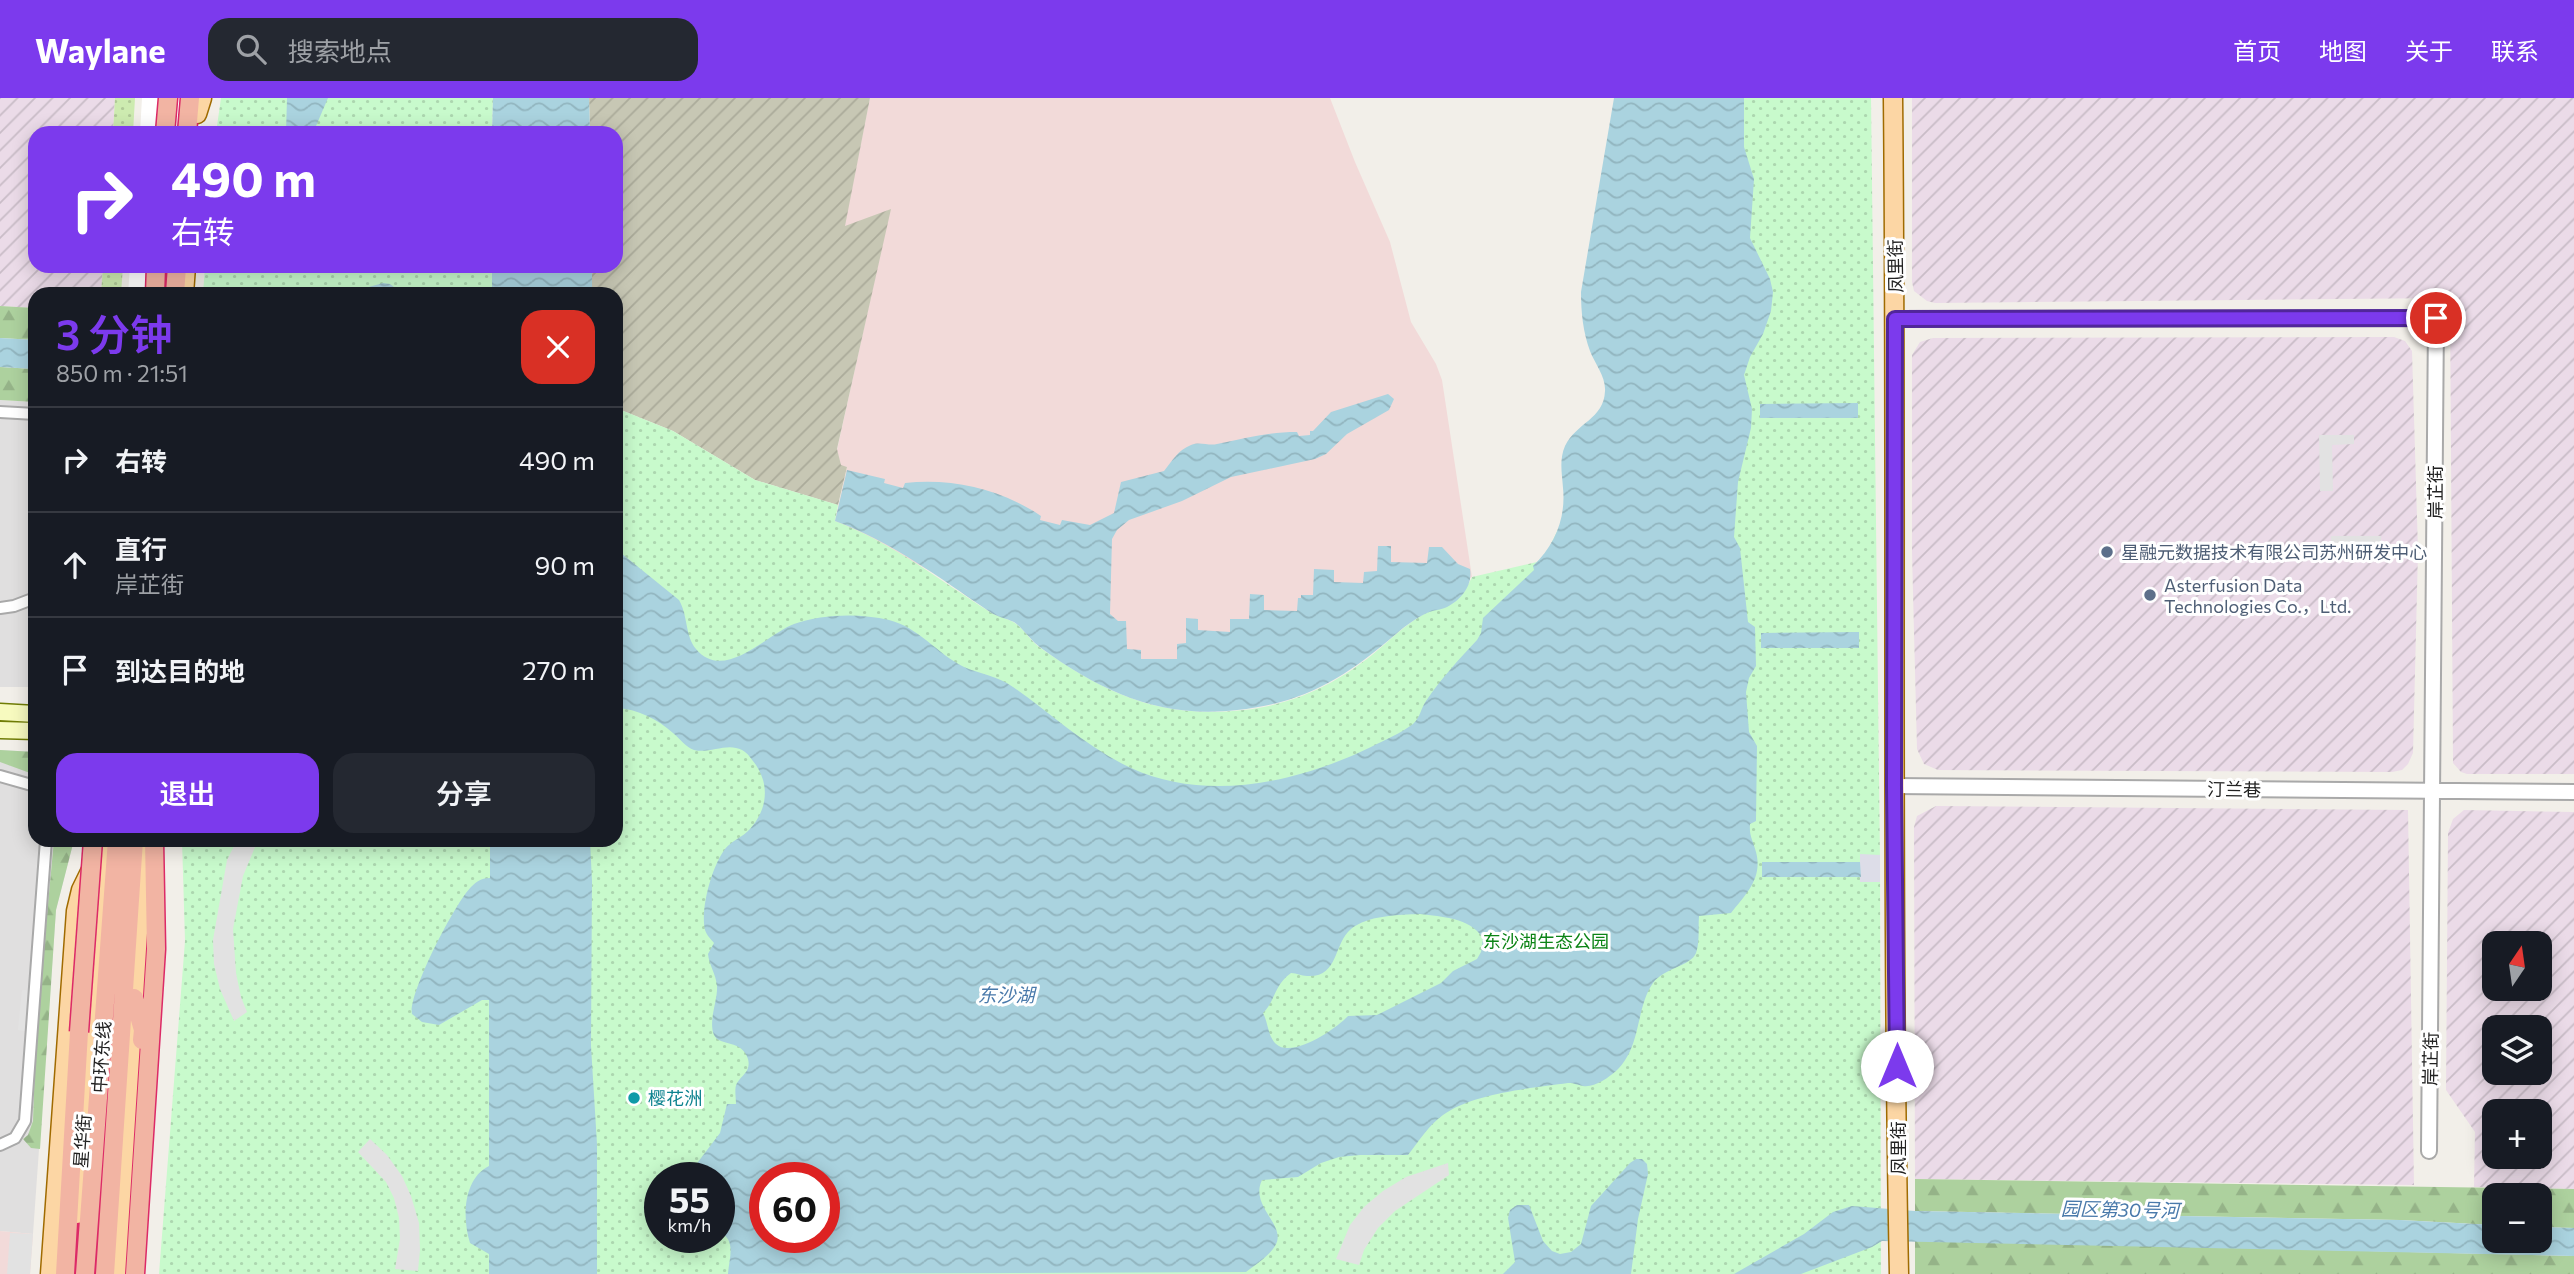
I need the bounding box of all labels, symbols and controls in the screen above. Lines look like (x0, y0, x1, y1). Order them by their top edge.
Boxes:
search box (208, 18, 698, 81)
text: Waylane (35, 29, 166, 70)
icon: search (232, 30, 270, 68)
text: 搜索地点 (288, 35, 392, 66)
text: 首页 (2233, 36, 2281, 65)
text: 地图 (2319, 36, 2367, 65)
text: 关于 (2405, 36, 2453, 65)
text: 联系 (2491, 36, 2539, 65)
text: 490 m (171, 147, 316, 207)
icon: right (56, 154, 147, 245)
text: 右转 (171, 211, 235, 251)
street label: 凤里街 (1884, 239, 1906, 293)
pin (2406, 288, 2466, 348)
icon: arrive (2417, 299, 2455, 337)
text: 3 分钟 (56, 307, 172, 359)
button: close (521, 310, 595, 384)
text: 850 m · 21:51 (56, 359, 188, 387)
icon: right (56, 441, 94, 479)
text: 490 m (519, 444, 595, 475)
text: 右转 (115, 445, 167, 476)
street label: 岸芷街 (2424, 465, 2446, 519)
text: 直行 (115, 533, 167, 564)
place label: 星融元数据技术有限公司苏州研发中心 (2121, 541, 2427, 563)
marker: 星融元数据技术有限公司苏州研发中心 (2099, 544, 2115, 560)
icon: ahead (56, 546, 94, 584)
text: 90 m (535, 549, 595, 580)
text: 岸芷街 (115, 570, 184, 598)
place label: Asterfusion Data Technologies Co.，Ltd. (2164, 574, 2351, 617)
marker: Asterfusion Data Technologies Co.，Ltd. (2142, 587, 2158, 603)
icon: arrive (56, 651, 94, 689)
text: 270 m (522, 654, 595, 685)
text: 到达目的地 (115, 655, 245, 686)
button: 退出 (56, 753, 319, 833)
button: 分享 (333, 753, 595, 833)
street label: 汀兰巷 (2207, 778, 2261, 800)
park label: 东沙湖生态公园 (1483, 930, 1609, 952)
north arrow (2482, 931, 2552, 1001)
map controls (2482, 931, 2552, 1253)
water label: 东沙湖 (977, 983, 1037, 1006)
button: layers (2482, 1015, 2552, 1085)
street label: 中环东线 (88, 1020, 114, 1094)
position arrow (1860, 1029, 1934, 1103)
street label: 岸芷街 (2419, 1032, 2441, 1086)
place label: 樱花洲 (648, 1087, 702, 1109)
marker: 樱花洲 (626, 1090, 642, 1106)
button: + (2482, 1099, 2552, 1169)
street label: 星华街 (69, 1113, 95, 1169)
street label: 凤里街 (1887, 1121, 1909, 1175)
speed limit sign: 60 (749, 1162, 840, 1253)
text: 55 (669, 1177, 710, 1220)
button: − (2482, 1183, 2552, 1253)
water label: 园区第30号河 (2061, 1196, 2183, 1222)
text: km/h (668, 1214, 711, 1236)

